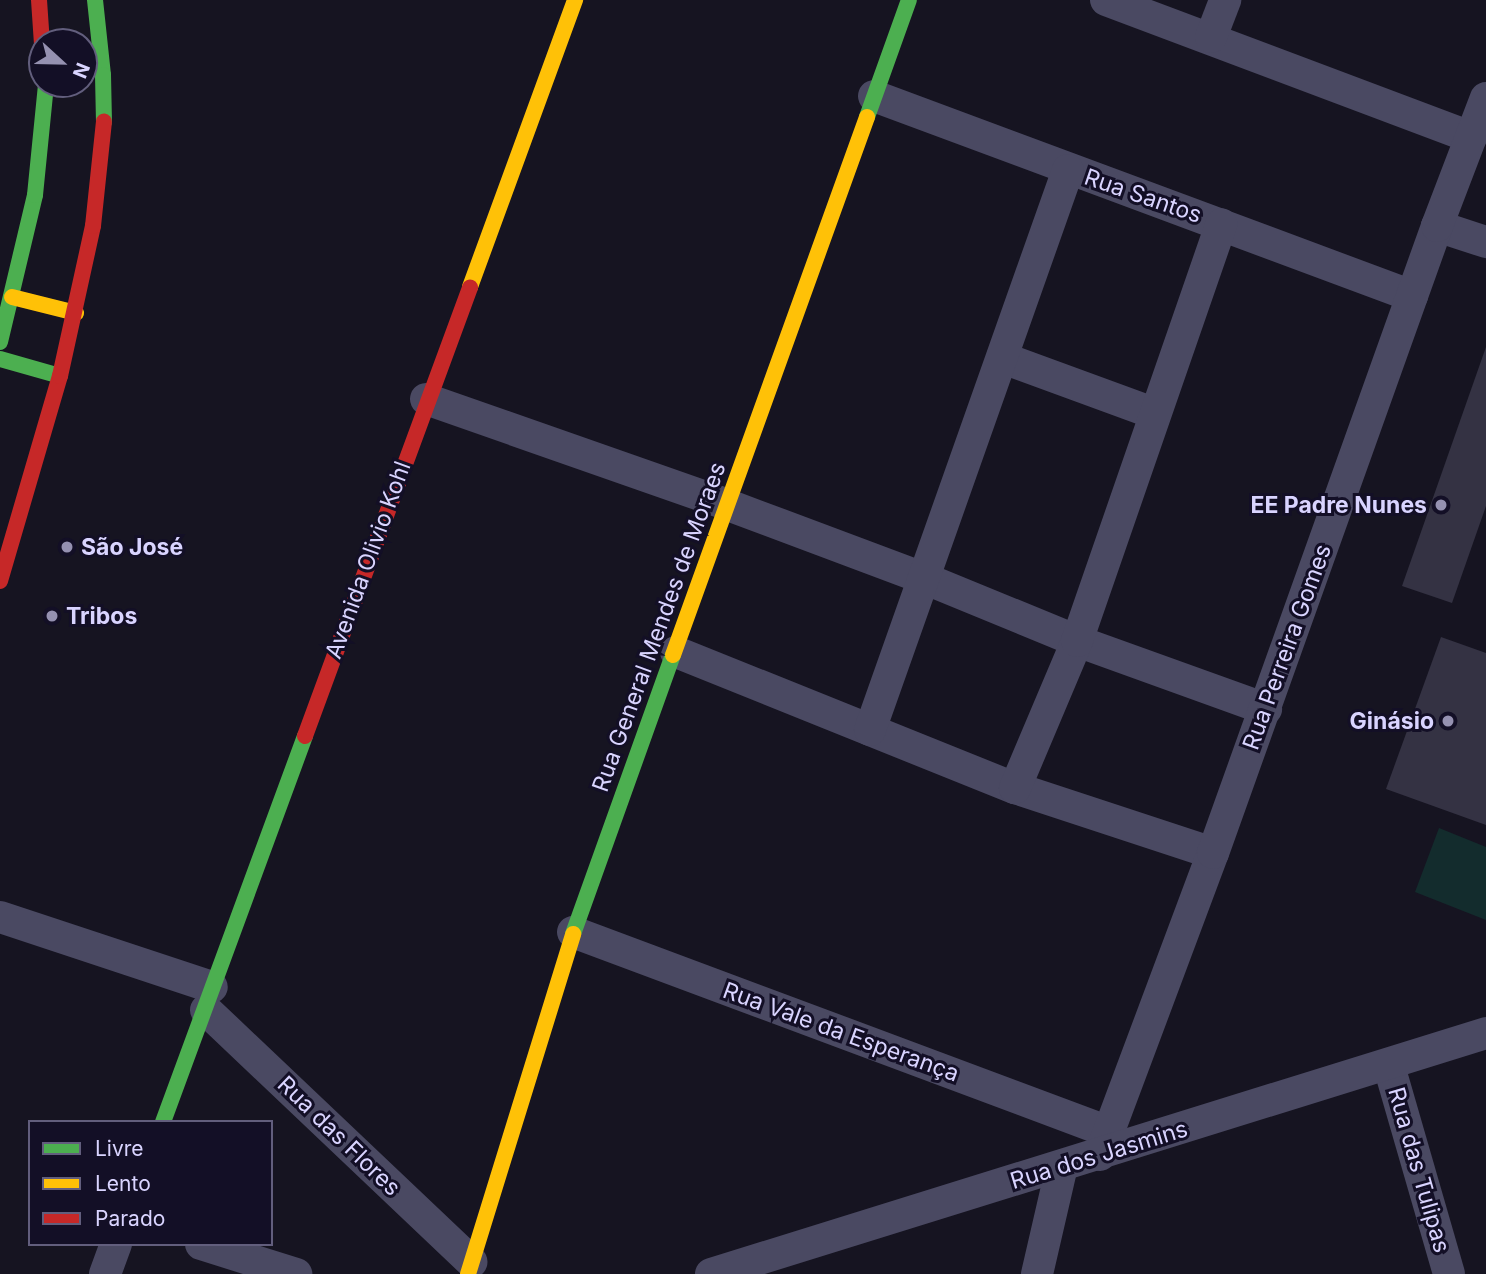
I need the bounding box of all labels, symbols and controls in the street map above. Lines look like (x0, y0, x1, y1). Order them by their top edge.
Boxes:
north arrow (28, 28, 98, 98)
text: N (68, 59, 94, 81)
street label: Rua Santos (1081, 163, 1205, 229)
street label: Avenida Olivio Kohl (319, 458, 417, 662)
street label: Rua General Mendes de Moraes (586, 459, 732, 795)
place label: EE Padre Nunes (1250, 491, 1427, 519)
marker: EE Padre Nunes (1433, 497, 1449, 513)
place label: São José (81, 533, 183, 561)
marker: São José (59, 539, 75, 555)
street label: Rua Perreira Gomes (1237, 540, 1337, 754)
place label: Tribos (66, 602, 137, 630)
marker: Tribos (44, 608, 60, 624)
place label: Ginásio (1350, 707, 1434, 735)
marker: Ginásio (1440, 713, 1456, 729)
street label: Rua Vale da Esperança (719, 976, 963, 1088)
street label: Rua das Flores (272, 1070, 406, 1202)
street label: Rua das Tulipas (1382, 1084, 1456, 1256)
street label: Rua dos Jasmins (1007, 1115, 1191, 1195)
legend (28, 1120, 273, 1246)
text: Livre (95, 1136, 144, 1161)
text: Lento (95, 1171, 151, 1196)
text: Parado (95, 1206, 165, 1231)

